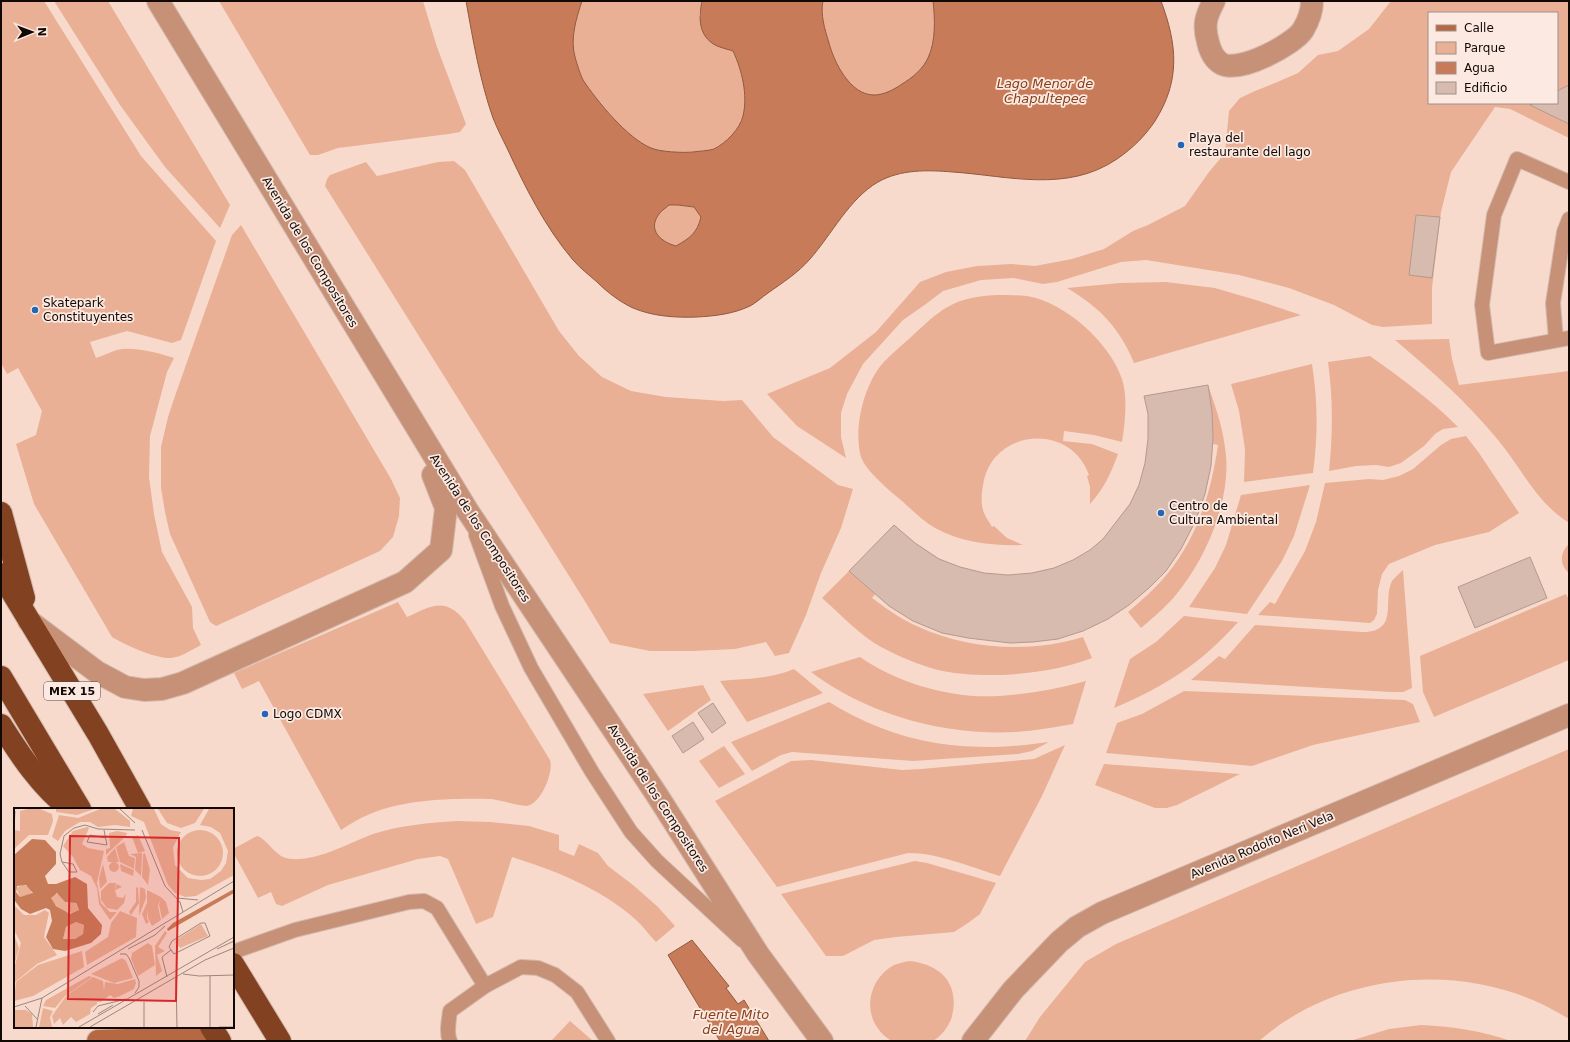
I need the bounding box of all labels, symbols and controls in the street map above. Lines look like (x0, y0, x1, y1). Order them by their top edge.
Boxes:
north arrow (12, 12, 52, 52)
legend (1428, 12, 1558, 104)
text: Calle (1464, 21, 1494, 35)
text: N (35, 27, 48, 37)
text: Parque (1464, 41, 1505, 55)
text: Agua (1464, 61, 1495, 75)
water label: Lago Menor de Chapultepec (997, 76, 1093, 106)
text: Edificio (1464, 81, 1507, 95)
place label: Playa del restaurante del lago (1189, 131, 1311, 159)
marker: Playa del restaurante del lago (1176, 140, 1186, 150)
street label: Avenida de los Compositores (259, 174, 361, 330)
place label: Skatepark Constituyentes (43, 296, 133, 324)
marker: Skatepark Constituyentes (30, 305, 40, 315)
street label: Avenida de los Compositores (427, 451, 533, 605)
place label: Centro de Cultura Ambiental (1169, 499, 1278, 527)
marker: Centro de Cultura Ambiental (1156, 508, 1166, 518)
road number: MEX 15 (44, 682, 100, 700)
place label: Logo CDMX (273, 707, 342, 721)
marker: Logo CDMX (260, 709, 270, 719)
street label: Avenida de los Compositores (605, 721, 711, 875)
inset map (14, 808, 234, 1028)
street label: Avenida Rodolfo Neri Vela (1188, 808, 1336, 882)
water label: Fuente Mito del Agua (693, 1007, 769, 1037)

